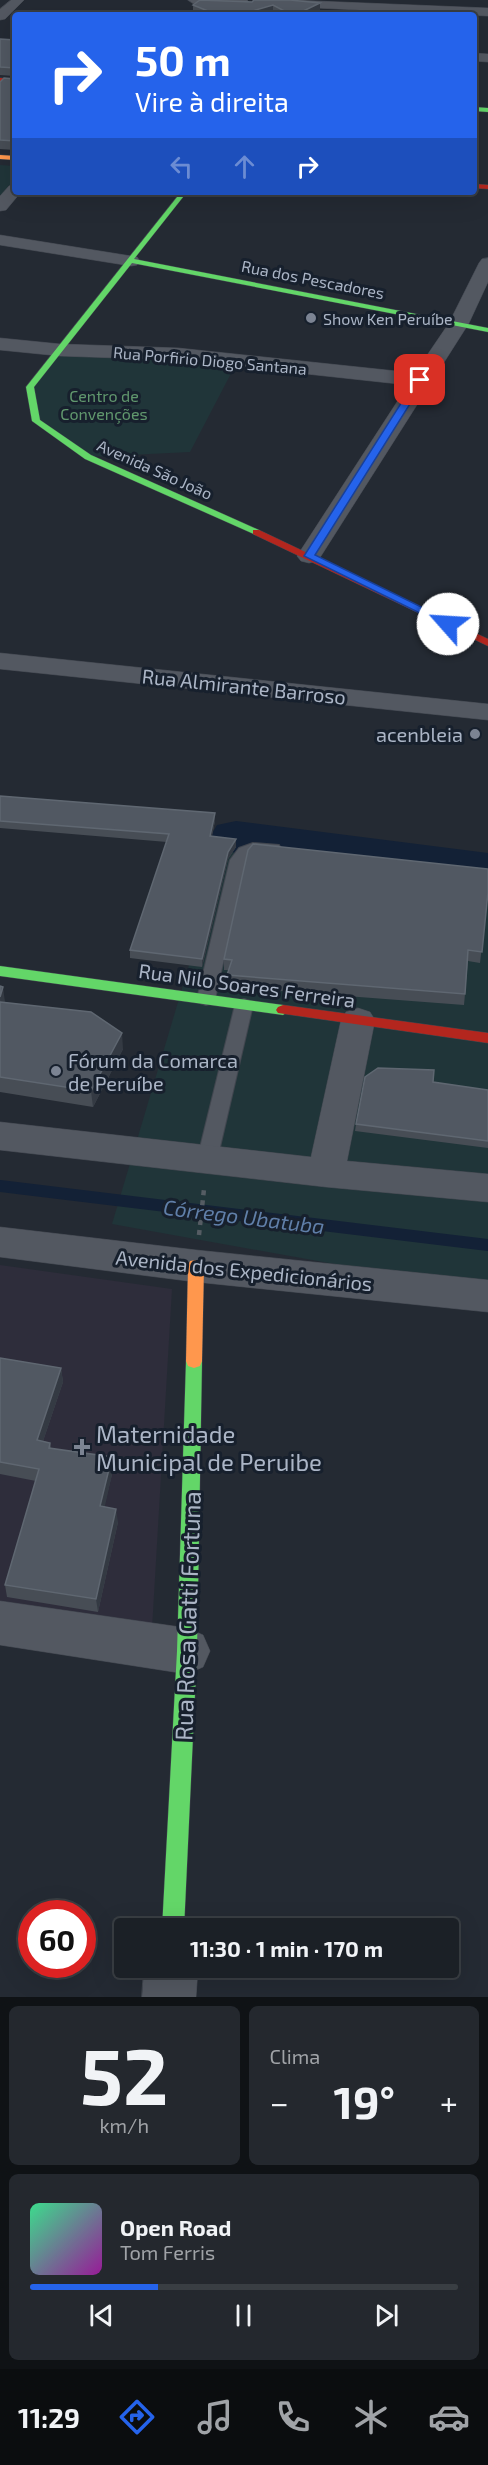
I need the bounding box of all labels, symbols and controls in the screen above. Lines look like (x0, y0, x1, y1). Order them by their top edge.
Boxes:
text: 50 m (135, 34, 231, 84)
icon: right (36, 36, 114, 114)
text: Vire à direita (135, 85, 289, 117)
icon: left (165, 150, 198, 183)
icon: ahead (228, 150, 261, 183)
icon: right (291, 150, 324, 183)
street label: Rua dos Pescadores (240, 256, 386, 302)
place label: Show Ken Peruíbe (323, 309, 453, 328)
marker: Show Ken Peruíbe (304, 311, 318, 325)
street label: Rua Porfirio Diogo Santana (112, 342, 308, 378)
pin (394, 354, 445, 405)
icon: arrive (403, 363, 436, 396)
park label: Centro de Convenções (60, 386, 148, 424)
street label: Avenida São João (95, 435, 215, 503)
position arrow (416, 592, 480, 656)
street label: Rua Almirante Barroso (141, 663, 347, 709)
place label: acenbleia (376, 722, 463, 746)
marker: acenbleia (468, 727, 482, 741)
street label: Rua Nilo Soares Ferreira (137, 958, 357, 1012)
place label: Fórum da Comarca de Peruíbe (68, 1048, 238, 1095)
marker: Fórum da Comarca de Peruíbe (49, 1064, 63, 1078)
water label: Córrego Ubatuba (162, 1194, 326, 1238)
street label: Avenida dos Expedicionários (114, 1245, 374, 1295)
place label: Maternidade Municipal de Peruibe (96, 1419, 322, 1476)
marker: Maternidade Municipal de Peruibe (73, 1438, 91, 1456)
street label: Rua Rosa Gatti Fortuna (168, 1491, 206, 1741)
speed limit sign: 60 (18, 1900, 96, 1978)
text: 11:30 · 1 min · 170 m (190, 1935, 383, 1961)
text: 52 (80, 2027, 168, 2121)
text: Clima (270, 2044, 320, 2068)
text: 19° (334, 2074, 395, 2128)
text: − (270, 2082, 289, 2122)
text: + (440, 2082, 458, 2122)
text: km/h (99, 2113, 149, 2137)
text: Open Road (120, 2214, 232, 2240)
text: Tom Ferris (120, 2240, 215, 2264)
icon: previous (85, 2299, 118, 2332)
icon: pause (227, 2299, 260, 2332)
icon: next (370, 2299, 403, 2332)
icon: directions (116, 2396, 158, 2438)
icon: music (194, 2396, 236, 2438)
icon: phone (272, 2396, 314, 2438)
icon: climate (350, 2396, 392, 2438)
icon: car (428, 2396, 470, 2438)
text: 11:29 (18, 2401, 80, 2433)

